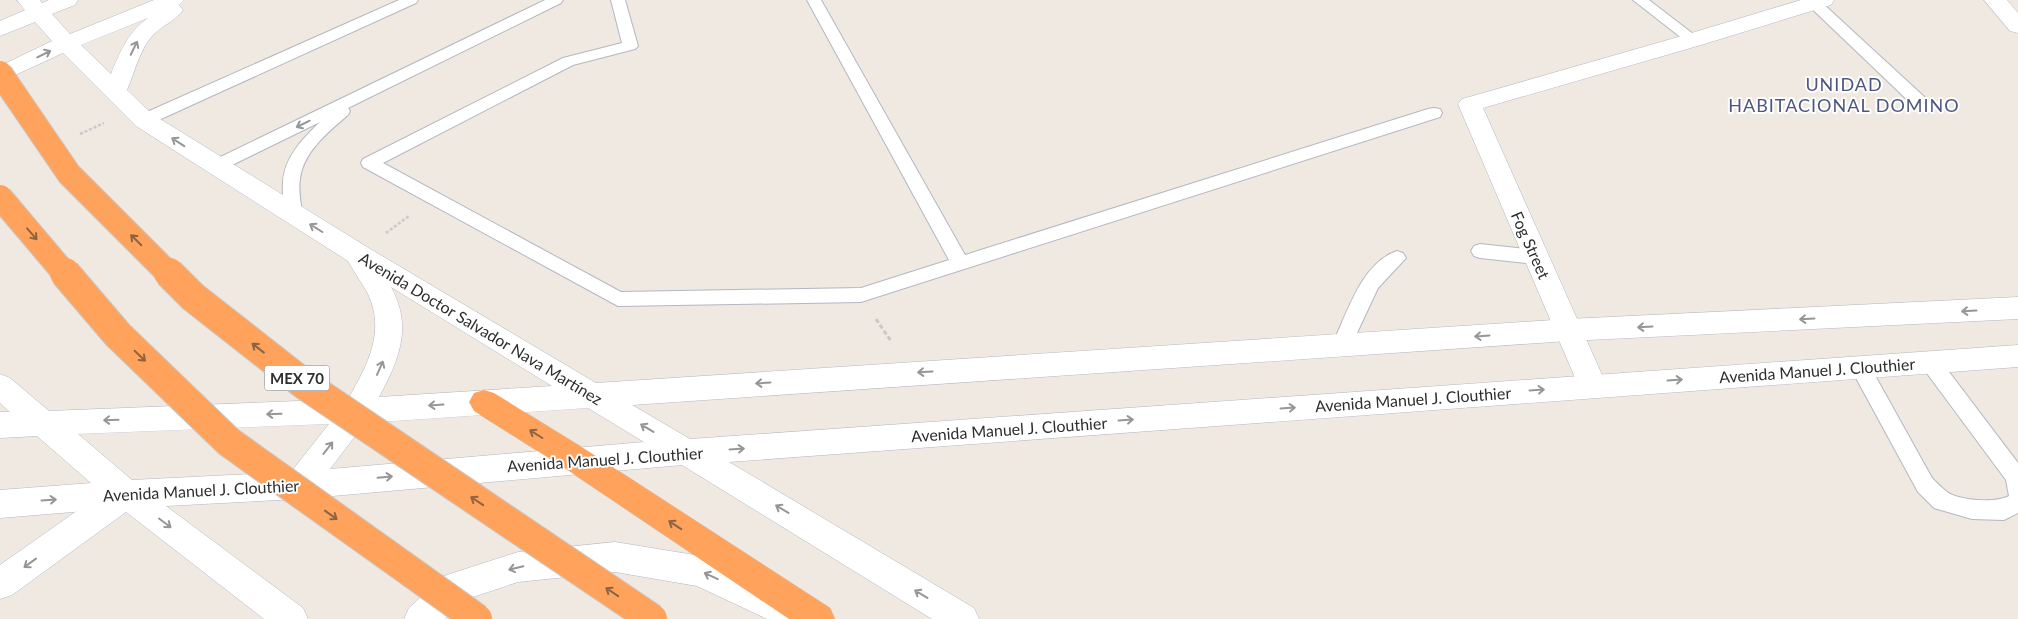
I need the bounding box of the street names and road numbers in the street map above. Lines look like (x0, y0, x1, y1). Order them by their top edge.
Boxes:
street label: Fog Street (1508, 208, 1554, 282)
street label: Avenida Doctor Salvador Nava Martínez (356, 248, 606, 408)
street label: Avenida Manuel J. Clouthier (1718, 354, 1916, 386)
road number: MEX 70 (264, 366, 330, 390)
street label: Avenida Manuel J. Clouthier (1314, 383, 1512, 415)
street label: Avenida Manuel J. Clouthier (910, 413, 1108, 445)
street label: Avenida Manuel J. Clouthier (506, 443, 704, 475)
street label: Avenida Manuel J. Clouthier (102, 475, 300, 505)

